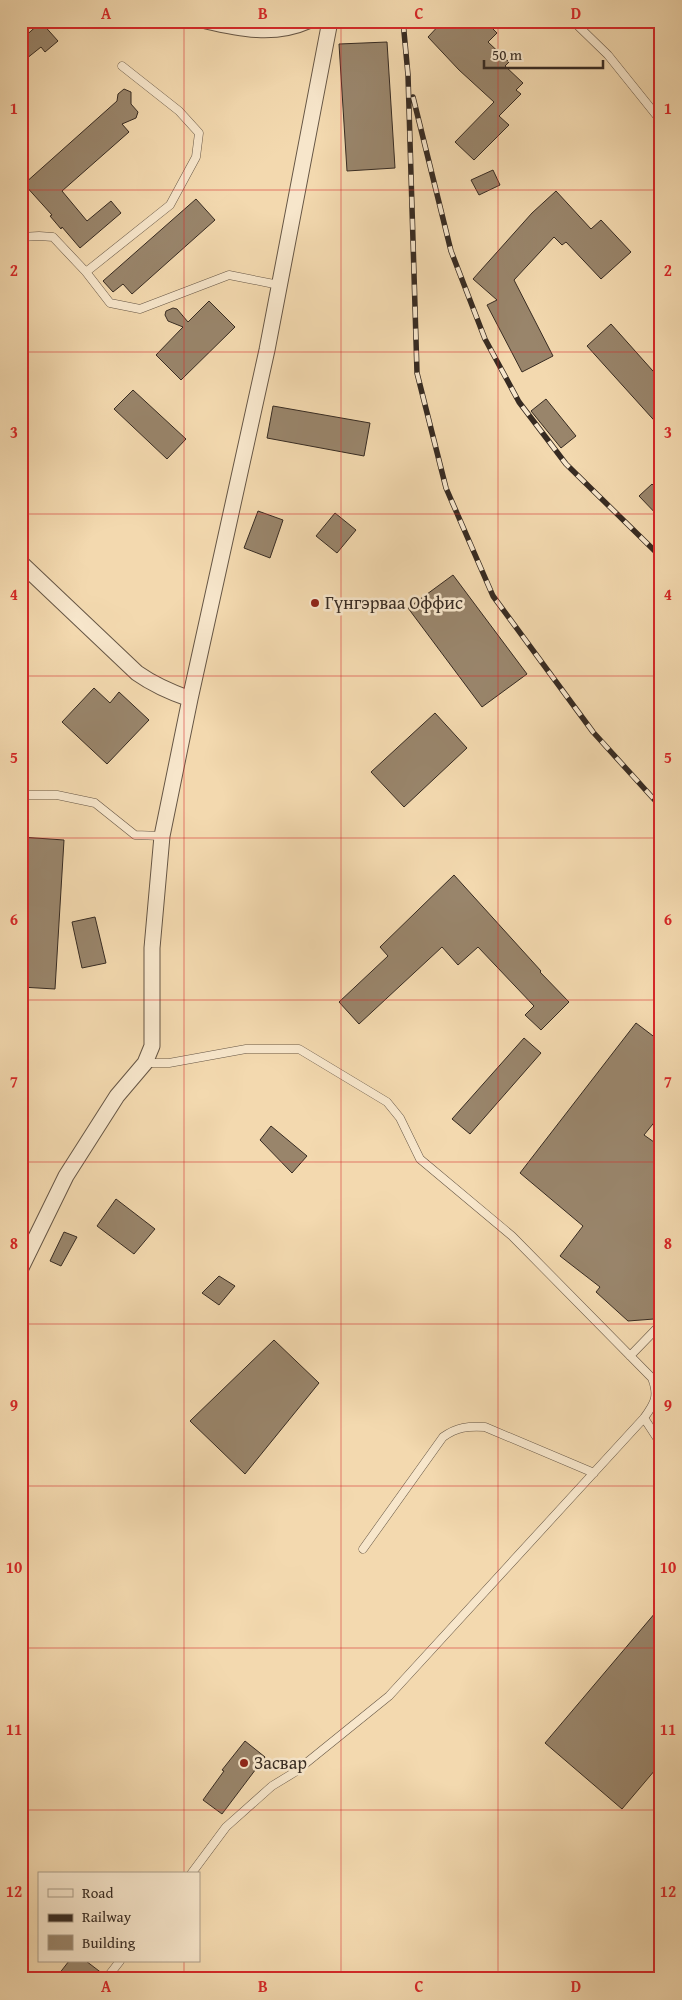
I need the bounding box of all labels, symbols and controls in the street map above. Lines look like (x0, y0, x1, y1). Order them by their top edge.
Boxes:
text: A (101, 1, 112, 25)
text: B (258, 1, 268, 25)
text: C (414, 1, 424, 25)
text: D (571, 1, 581, 25)
scale bar (484, 38, 603, 70)
text: 50 m (492, 44, 523, 65)
text: 1 (10, 96, 18, 120)
text: 1 (664, 96, 672, 120)
text: 2 (10, 258, 18, 282)
text: 2 (664, 258, 672, 282)
text: 3 (10, 420, 18, 444)
text: 3 (664, 420, 672, 444)
text: 4 (10, 582, 18, 606)
text: 4 (664, 582, 672, 606)
place label: Гүнгэрваа Оффис (325, 589, 463, 616)
marker: Гүнгэрваа Оффис (309, 597, 321, 609)
text: 5 (10, 745, 18, 769)
text: 5 (664, 745, 672, 769)
text: 6 (10, 907, 18, 931)
text: 6 (664, 907, 672, 931)
text: 7 (10, 1069, 18, 1093)
text: 7 (664, 1069, 672, 1093)
text: 8 (10, 1231, 18, 1255)
text: 8 (664, 1231, 672, 1255)
text: 9 (10, 1393, 18, 1417)
text: 9 (664, 1393, 672, 1417)
text: 10 (6, 1555, 22, 1579)
text: 10 (660, 1555, 676, 1579)
text: 11 (6, 1717, 22, 1741)
text: 11 (660, 1717, 676, 1741)
place label: Засвар (254, 1749, 307, 1776)
marker: Засвар (238, 1757, 250, 1769)
legend (38, 1872, 200, 1962)
text: 12 (6, 1879, 22, 1903)
text: 12 (660, 1879, 676, 1903)
text: Road (82, 1882, 113, 1903)
text: Railway (82, 1906, 132, 1927)
text: Building (82, 1932, 136, 1953)
text: A (101, 1974, 112, 1998)
text: B (258, 1974, 268, 1998)
text: C (414, 1974, 424, 1998)
text: D (571, 1974, 581, 1998)

